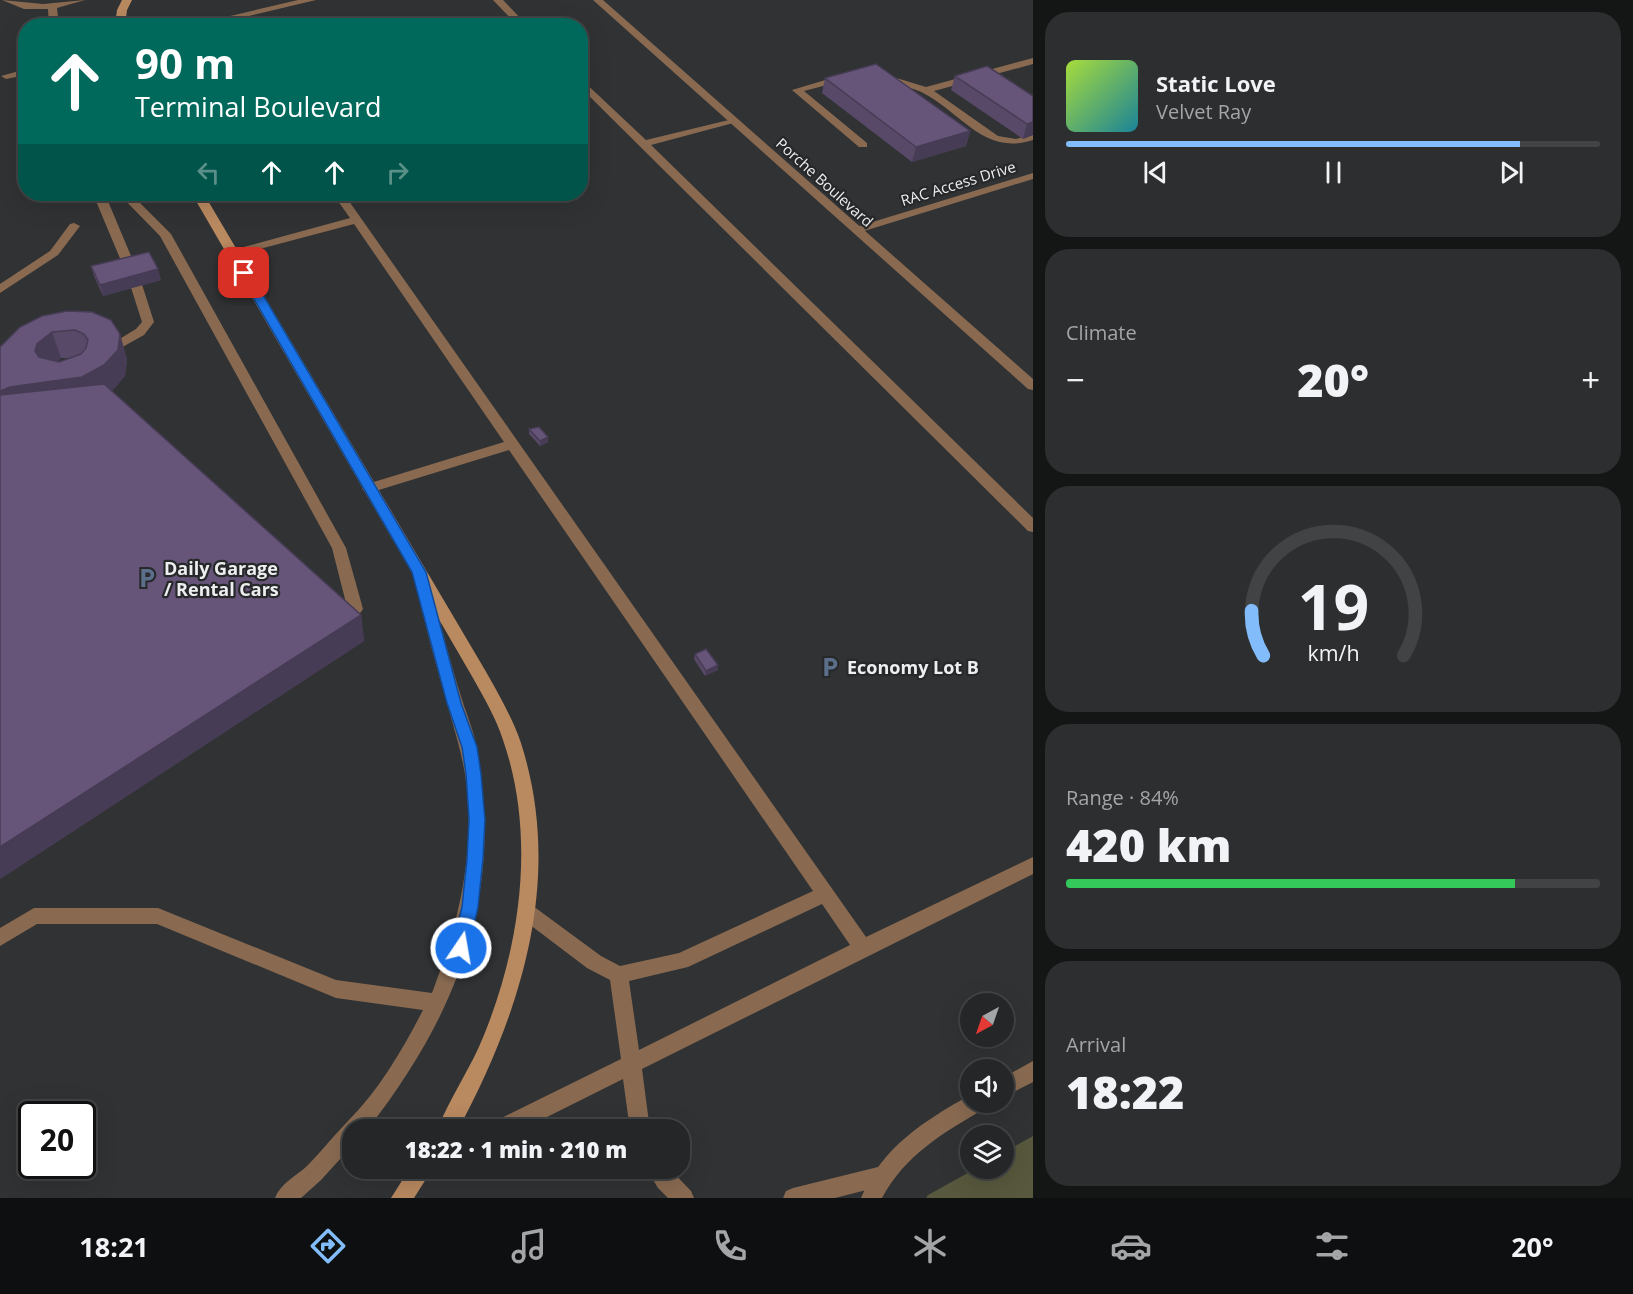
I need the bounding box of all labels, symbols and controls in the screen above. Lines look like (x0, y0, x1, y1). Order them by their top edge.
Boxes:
text: 90 m (135, 34, 235, 91)
icon: ahead (36, 42, 114, 120)
text: Static Love (1156, 68, 1276, 98)
text: Terminal Boulevard (135, 88, 382, 125)
text: Velvet Ray (1156, 98, 1251, 125)
street label: Porche Boulevard (772, 133, 878, 231)
icon: left (192, 156, 225, 189)
icon: ahead (255, 156, 288, 189)
icon: ahead (318, 156, 351, 189)
icon: right (381, 156, 414, 189)
street label: RAC Access Drive (898, 156, 1018, 210)
icon: previous (1139, 156, 1172, 189)
icon: pause (1317, 156, 1350, 189)
icon: next (1495, 156, 1528, 189)
pin (218, 247, 269, 298)
icon: arrive (227, 256, 260, 289)
text: Climate (1066, 319, 1137, 346)
text: 20° (1297, 349, 1369, 410)
text: − (1066, 357, 1085, 402)
text: + (1581, 357, 1600, 402)
place label: Daily Garage / Rental Cars (164, 556, 279, 601)
text: 19 (1297, 563, 1369, 648)
parking icon: Daily Garage / Rental Cars (135, 566, 159, 590)
text: km/h (1307, 638, 1359, 667)
parking icon: Economy Lot B (818, 655, 842, 679)
place label: Economy Lot B (847, 655, 979, 679)
text: Range · 84% (1066, 784, 1179, 811)
text: 420 km (1066, 814, 1231, 875)
position arrow (429, 916, 493, 980)
north arrow (960, 993, 1014, 1047)
map controls (960, 993, 1014, 1179)
text: Arrival (1066, 1031, 1126, 1058)
button: sound (960, 1059, 1014, 1113)
text: 18:22 (1066, 1061, 1184, 1122)
speed limit sign: 20 (18, 1101, 96, 1179)
button: layers (960, 1125, 1014, 1179)
text: 18:22 · 1 min · 210 m (405, 1134, 627, 1164)
icon: directions (307, 1225, 349, 1267)
icon: music (508, 1225, 550, 1267)
icon: phone (709, 1225, 751, 1267)
icon: climate (909, 1225, 951, 1267)
icon: car (1110, 1225, 1152, 1267)
icon: filters (1311, 1225, 1353, 1267)
text: 18:21 (79, 1228, 149, 1265)
text: 20° (1511, 1228, 1554, 1265)

